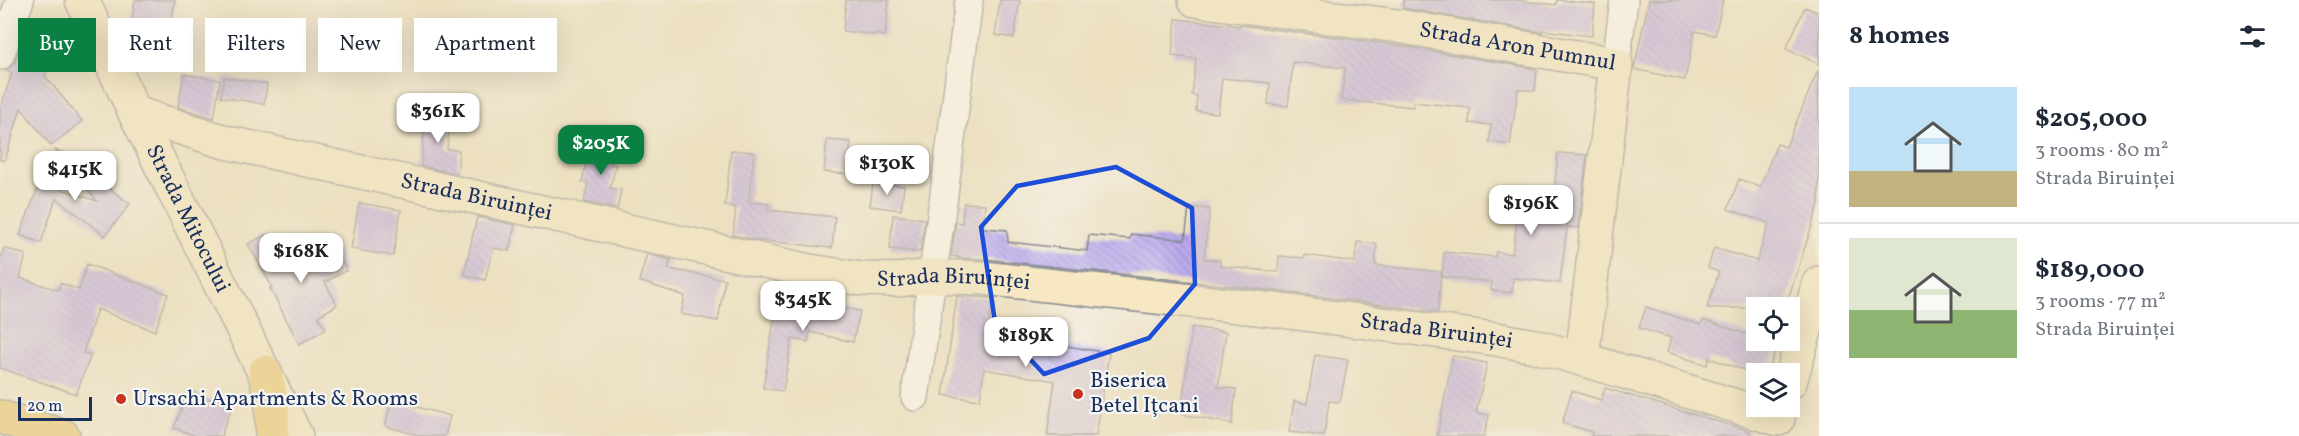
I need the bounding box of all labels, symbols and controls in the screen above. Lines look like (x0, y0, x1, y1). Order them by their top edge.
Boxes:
street label: Strada Aron Pumnul (1417, 15, 1618, 79)
chip: Buy (18, 18, 96, 72)
chip: Rent (108, 18, 193, 72)
chip: Filters (205, 18, 306, 72)
chip: New (318, 18, 402, 72)
chip: Apartment (414, 18, 557, 72)
text: 8 homes (1849, 18, 1950, 54)
icon: filters (2236, 20, 2269, 53)
pin: $361K (396, 93, 480, 144)
text: $361K (411, 98, 465, 126)
text: $205,000 (2035, 101, 2147, 137)
icon: home (1897, 111, 1969, 183)
pin: $205K (559, 125, 643, 176)
text: $205K (572, 130, 630, 158)
text: 3 rooms · 80 m² (2035, 137, 2168, 165)
street label: Strada Mitocului (138, 139, 238, 298)
pin: $130K (845, 145, 929, 196)
text: $130K (859, 150, 915, 178)
pin: $415K (33, 151, 117, 202)
text: $415K (47, 156, 103, 184)
text: Strada Biruinței (2035, 165, 2175, 193)
street label: Strada Biruinței (398, 166, 555, 229)
pin: $196K (1489, 185, 1573, 236)
text: $196K (1503, 190, 1559, 218)
pin: $168K (259, 233, 343, 284)
text: $168K (273, 238, 329, 266)
text: $189,000 (2035, 252, 2145, 288)
street label: Strada Biruinței (876, 260, 1032, 299)
icon: home (1897, 262, 1969, 334)
pin: $345K (761, 281, 845, 332)
text: $345K (774, 286, 832, 314)
text: 3 rooms · 77 m² (2035, 288, 2166, 316)
map controls (1746, 297, 1800, 417)
button: locate (1746, 297, 1800, 351)
street label: Strada Biruinței (1358, 306, 1515, 357)
text: Strada Biruinței (2035, 316, 2175, 344)
pin: $189K (984, 317, 1068, 368)
text: $189K (998, 322, 1054, 350)
button: layers (1746, 363, 1800, 417)
place label: Biserica Betel Iţcani (1090, 366, 1199, 422)
place label: Ursachi Apartments & Rooms (133, 384, 418, 415)
marker: Biserica Betel Iţcani (1071, 387, 1085, 401)
marker: Ursachi Apartments & Rooms (114, 392, 128, 406)
scale bar (18, 394, 92, 422)
text: 20 m (27, 396, 62, 418)

